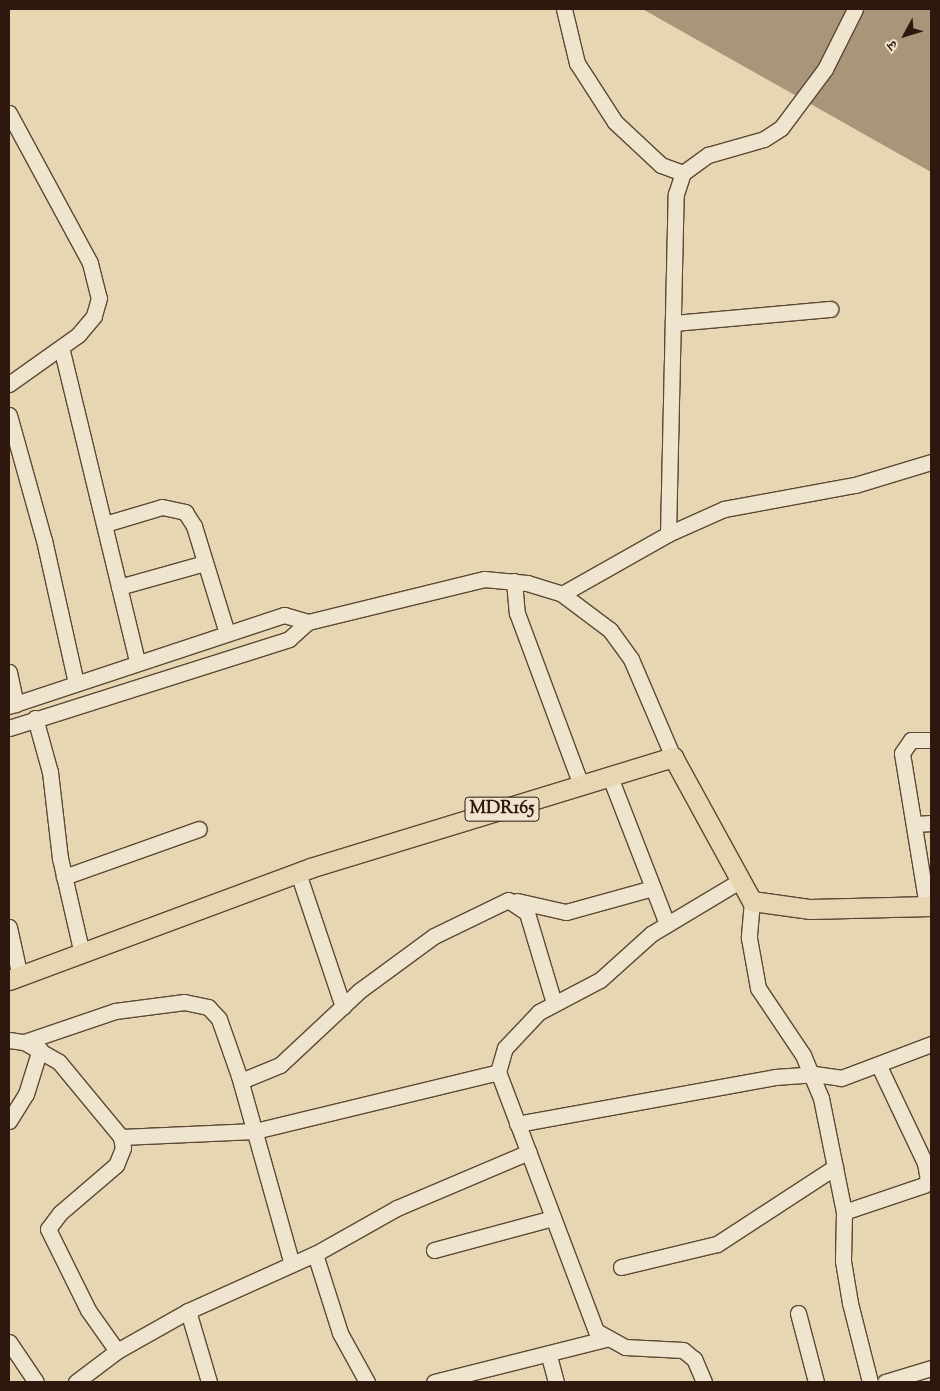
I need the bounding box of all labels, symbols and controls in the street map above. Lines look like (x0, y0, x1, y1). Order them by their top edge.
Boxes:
north arrow (880, 10, 930, 60)
text: उ (883, 35, 903, 54)
road number: MDR165 (464, 794, 540, 824)

